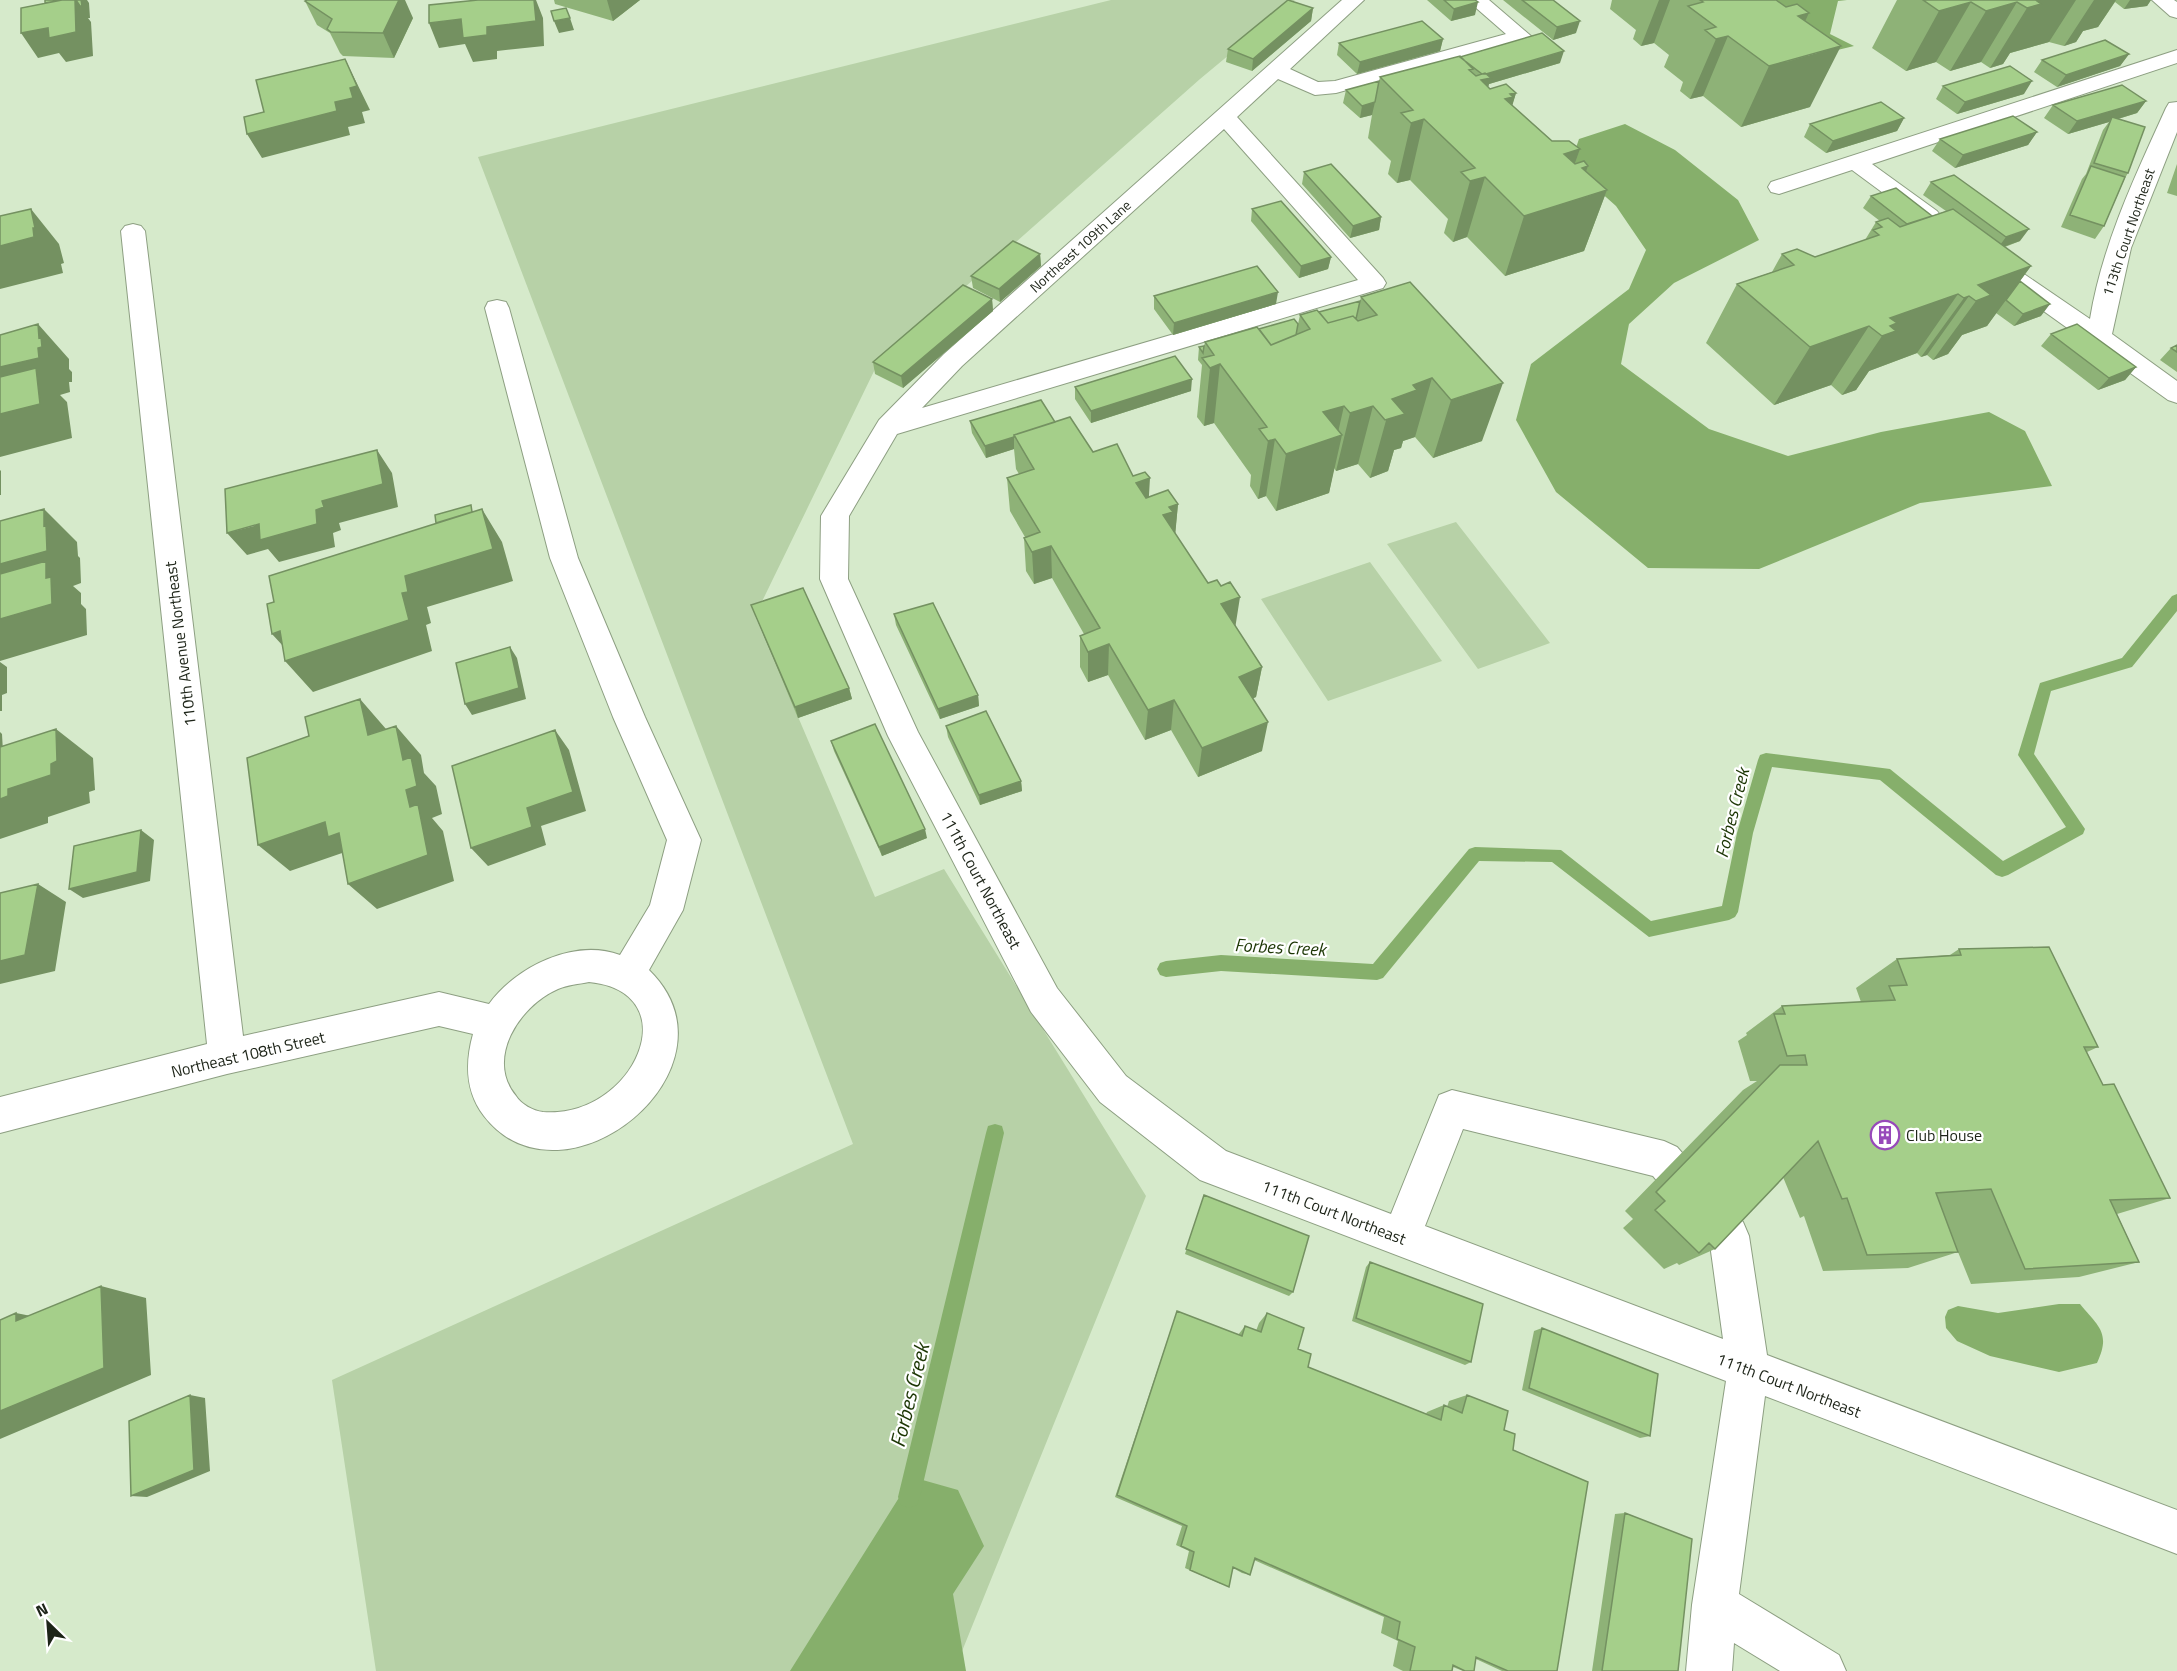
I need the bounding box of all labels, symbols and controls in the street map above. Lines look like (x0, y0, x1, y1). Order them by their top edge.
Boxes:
street label: 113th Court Northeast (2096, 165, 2160, 299)
street label: Northeast 109th Lane (1025, 195, 1135, 297)
street label: 110th Avenue Northeast (158, 560, 202, 728)
water label: Forbes Creek (1708, 764, 1757, 861)
street label: 111th Court Northeast (935, 807, 1028, 953)
water label: Forbes Creek (1234, 931, 1328, 963)
street label: Northeast 108th Street (169, 1025, 328, 1083)
building icon: Club House (1869, 1119, 1901, 1151)
place label: Club House (1906, 1123, 1982, 1147)
street label: 111th Court Northeast (1258, 1173, 1410, 1251)
water label: Forbes Creek (881, 1337, 938, 1450)
street label: 111th Court Northeast (1713, 1346, 1865, 1424)
north arrow (18, 1593, 78, 1653)
text: N (32, 1596, 52, 1623)

